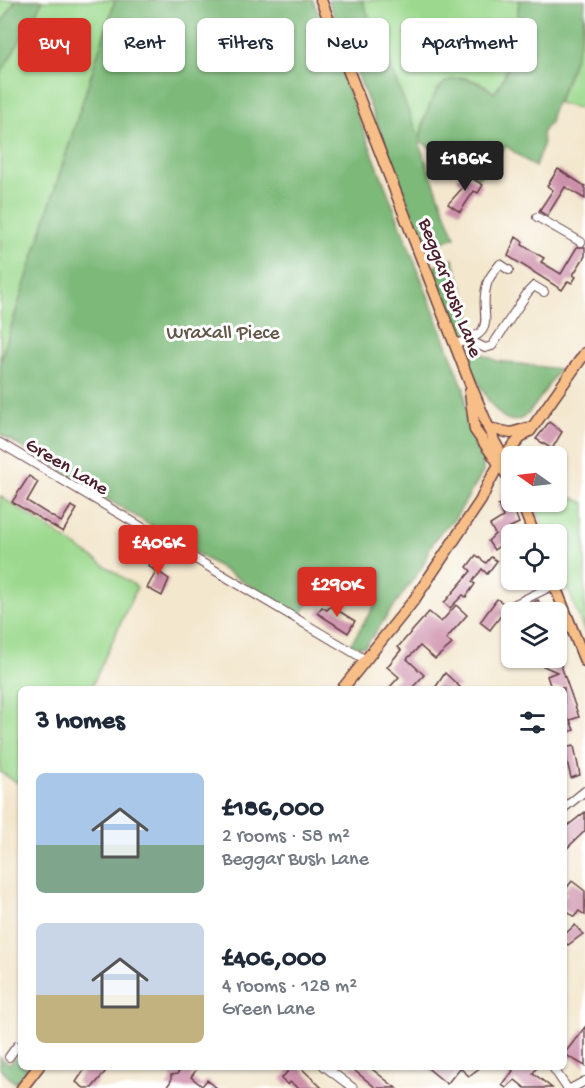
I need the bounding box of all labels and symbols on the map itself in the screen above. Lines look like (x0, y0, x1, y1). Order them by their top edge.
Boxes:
pin: £186K (423, 141, 507, 192)
street label: Beggar Bush Lane (411, 215, 486, 362)
park label: Wraxall Piece (166, 323, 280, 346)
street label: Green Lane (20, 434, 112, 502)
north arrow (501, 446, 567, 512)
pin: £406K (116, 525, 200, 576)
pin: £290K (295, 567, 379, 618)

